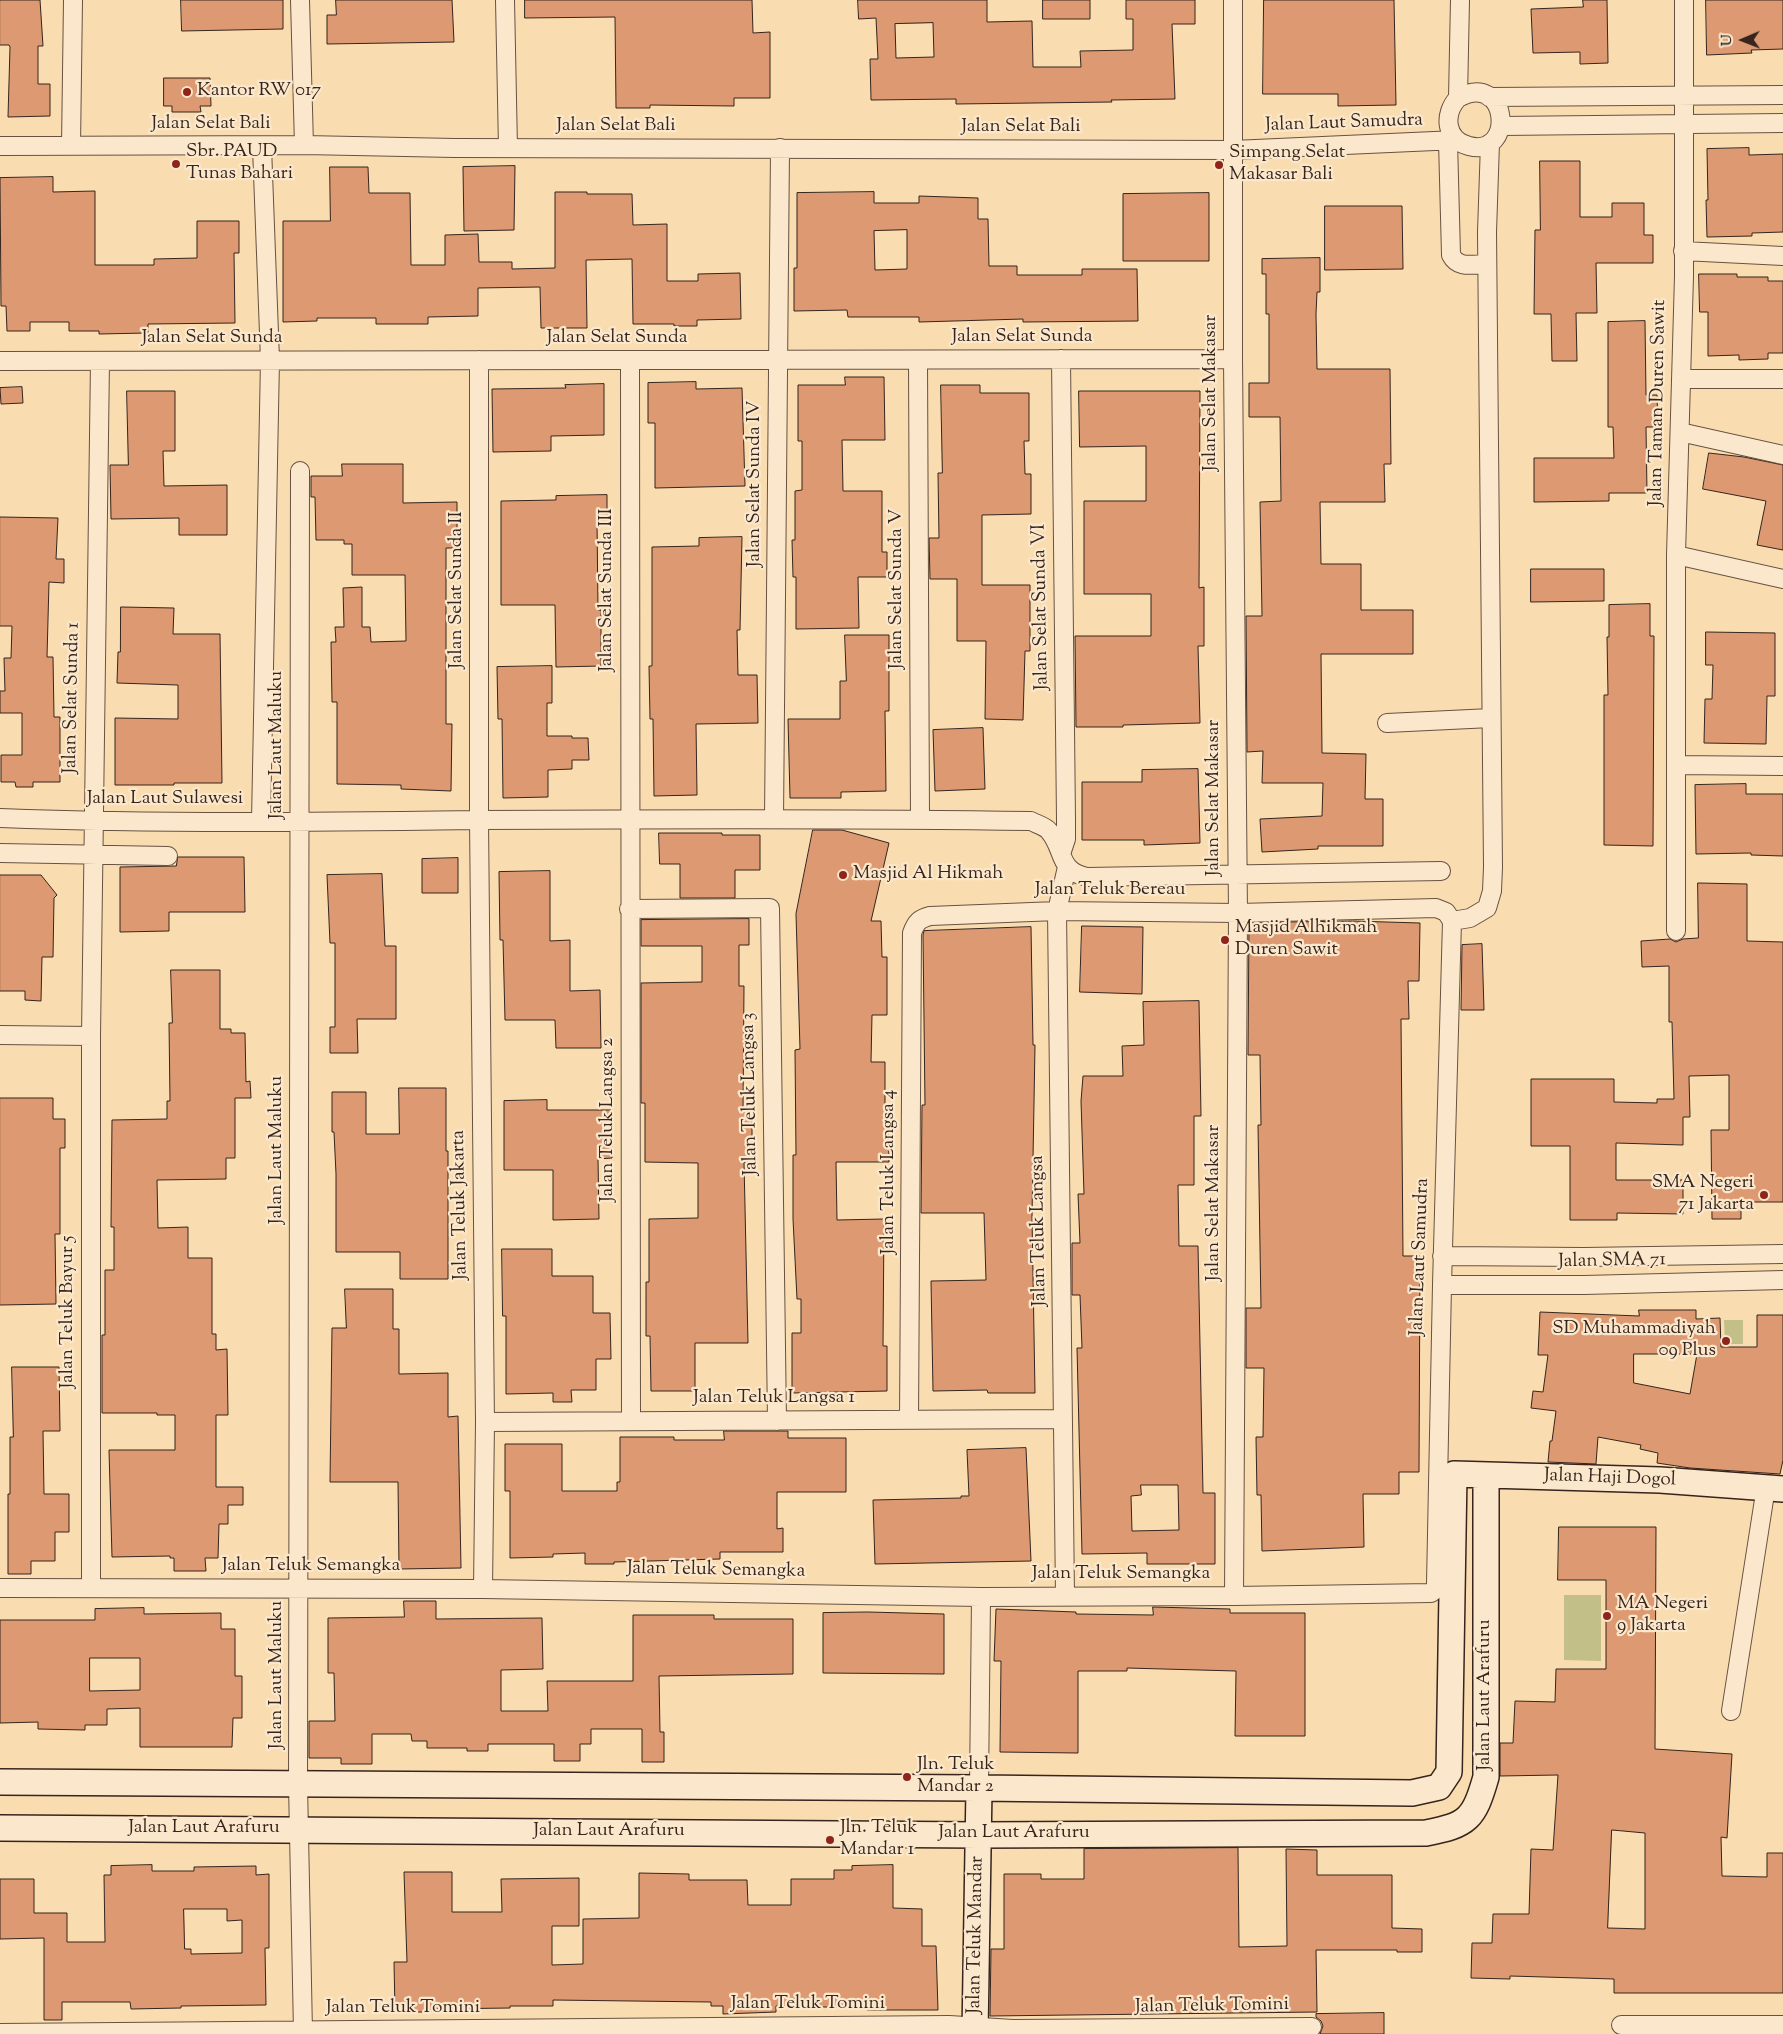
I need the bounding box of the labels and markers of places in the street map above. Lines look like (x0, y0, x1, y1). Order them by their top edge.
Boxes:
place label: Kantor RW 017 (197, 81, 321, 103)
marker: Kantor RW 017 (181, 86, 193, 98)
place label: Sbr. PAUD Tunas Bahari (186, 142, 293, 186)
place label: Simpang Selat Makasar Bali (1229, 143, 1345, 187)
marker: Sbr. PAUD Tunas Bahari (170, 158, 182, 170)
marker: Simpang Selat Makasar Bali (1213, 159, 1225, 171)
place label: Masjid Al Hikmah (853, 864, 1003, 886)
marker: Masjid Al Hikmah (837, 869, 849, 881)
place label: Masjid Alhikmah Duren Sawit (1235, 918, 1377, 962)
marker: Masjid Alhikmah Duren Sawit (1219, 934, 1231, 946)
place label: SMA Negeri 71 Jakarta (1652, 1173, 1754, 1217)
marker: SMA Negeri 71 Jakarta (1758, 1189, 1770, 1201)
place label: SD Muhammadiyah 09 Plus (1552, 1319, 1716, 1363)
marker: SD Muhammadiyah 09 Plus (1720, 1335, 1732, 1347)
place label: MA Negeri 9 Jakarta (1617, 1594, 1708, 1638)
marker: MA Negeri 9 Jakarta (1601, 1610, 1613, 1622)
place label: Jln. Teluk Mandar 2 (917, 1755, 995, 1799)
marker: Jln. Teluk Mandar 2 (901, 1771, 913, 1783)
place label: Jln. Teluk Mandar 1 (840, 1818, 918, 1862)
marker: Jln. Teluk Mandar 1 (824, 1834, 836, 1846)

